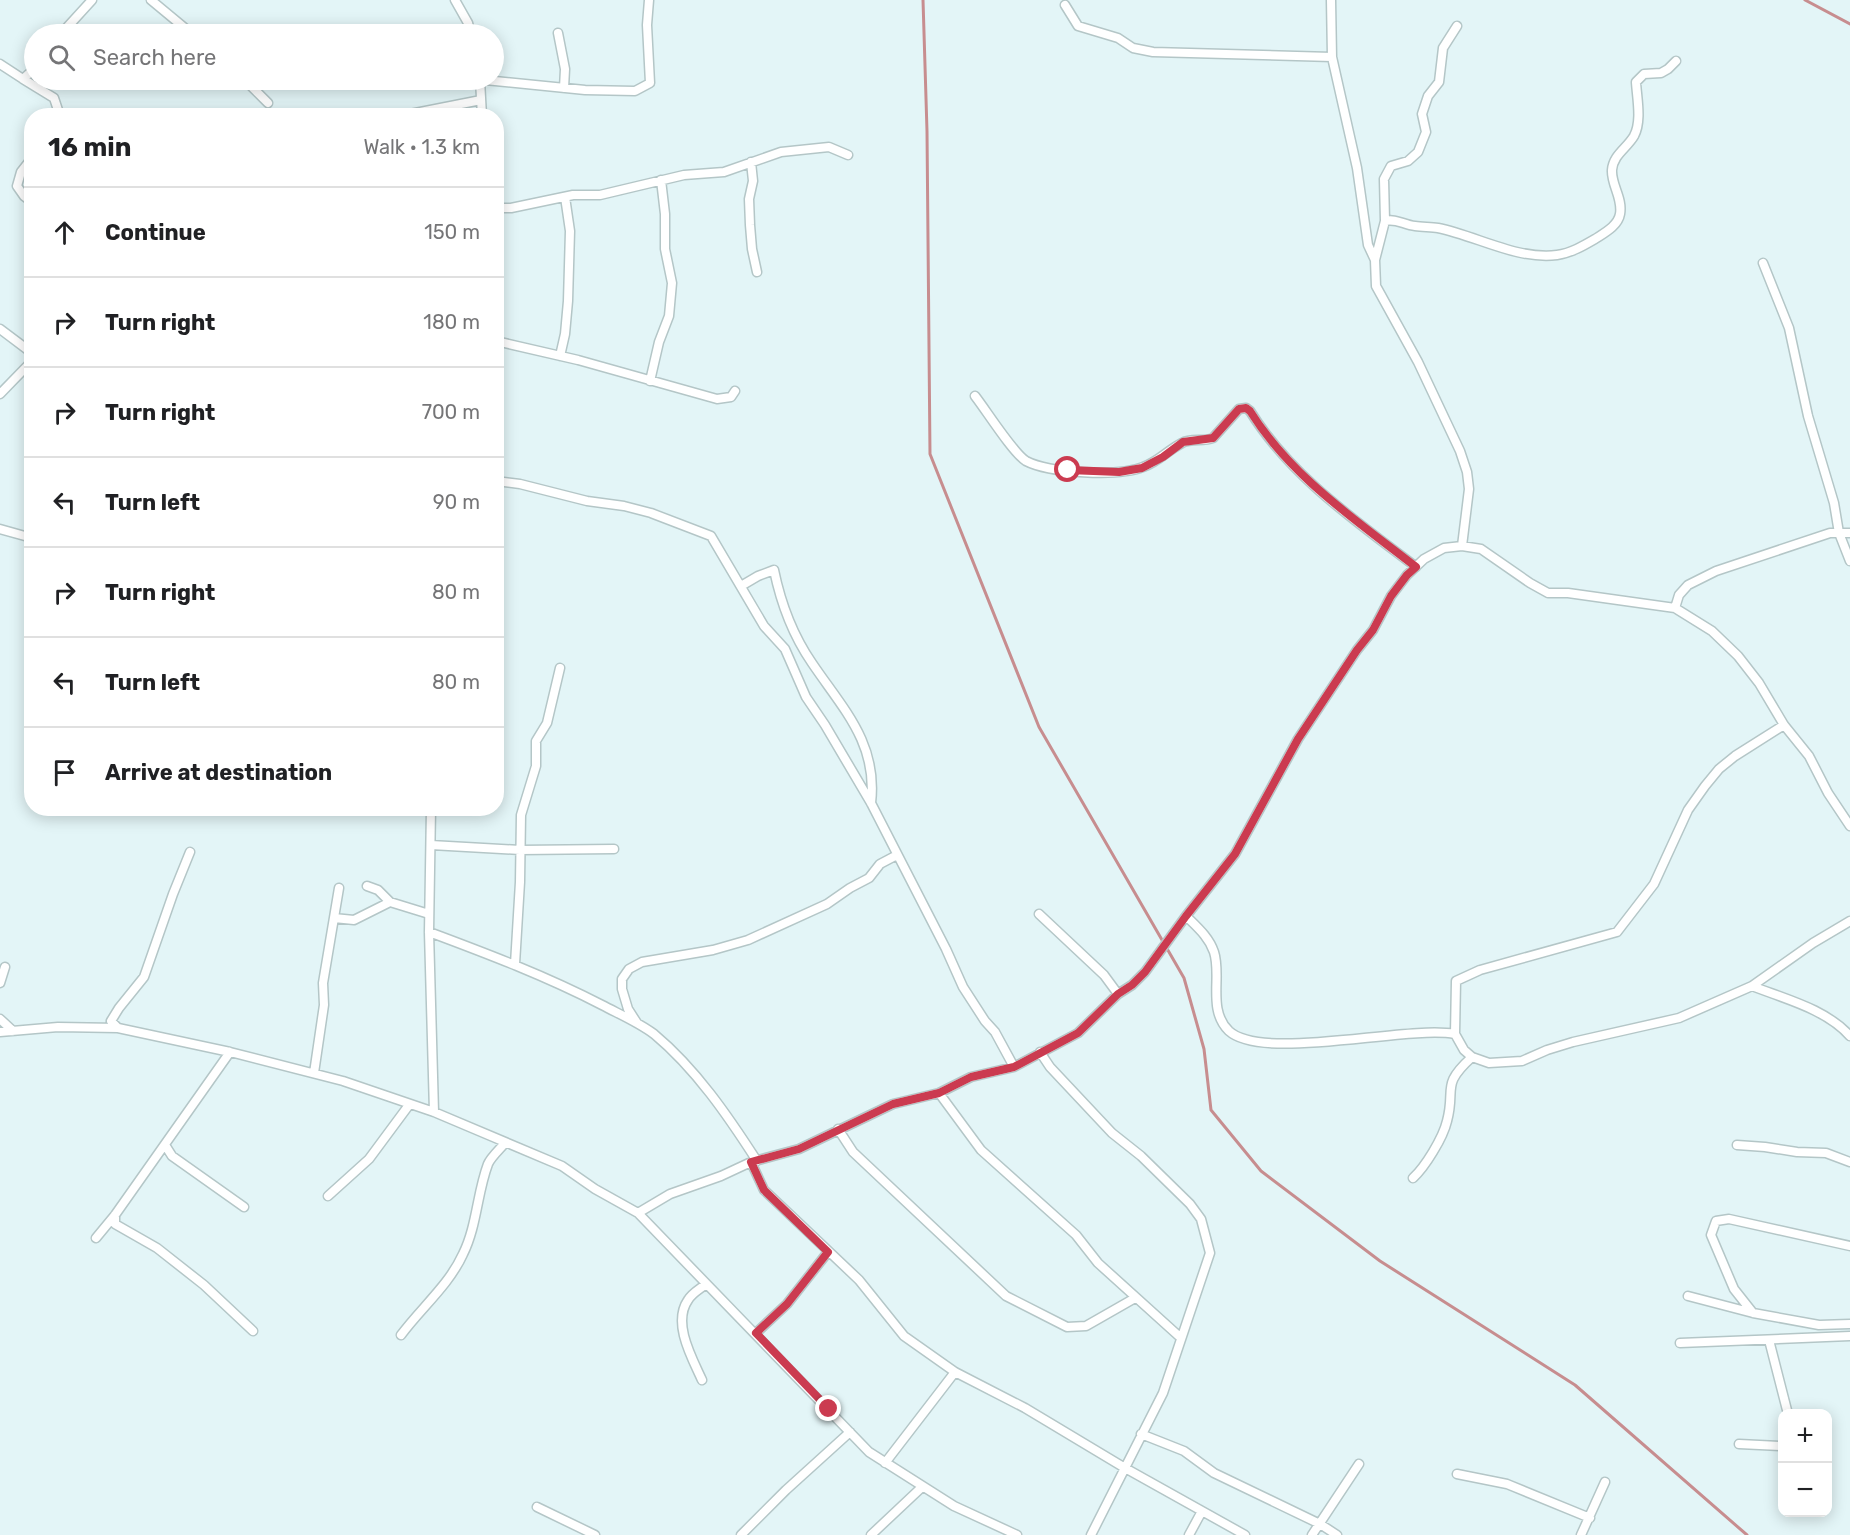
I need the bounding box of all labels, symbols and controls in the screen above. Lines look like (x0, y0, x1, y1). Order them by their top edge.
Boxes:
search box (24, 24, 504, 90)
icon: search (45, 41, 78, 74)
text: Search here (93, 44, 216, 71)
text: 16 min (48, 132, 131, 163)
text: Walk · 1.3 km (363, 135, 480, 159)
icon: ahead (48, 216, 81, 249)
text: Continue (105, 219, 206, 246)
text: 150 m (424, 220, 480, 244)
icon: right (48, 306, 81, 339)
text: Turn right (105, 309, 215, 336)
text: 180 m (423, 310, 480, 334)
icon: right (48, 396, 81, 429)
text: Turn right (105, 399, 215, 426)
text: 700 m (422, 400, 480, 424)
route start (1054, 456, 1080, 482)
icon: left (48, 486, 81, 519)
text: Turn left (105, 489, 200, 516)
text: 90 m (433, 490, 480, 514)
icon: right (48, 576, 81, 609)
text: Turn right (105, 579, 215, 606)
text: 80 m (432, 580, 480, 604)
icon: left (48, 666, 81, 699)
text: Turn left (105, 669, 200, 696)
text: 80 m (432, 670, 480, 694)
icon: arrive (48, 756, 81, 789)
text: Arrive at destination (105, 759, 332, 786)
route end (815, 1395, 841, 1421)
map controls (1778, 1409, 1832, 1517)
button: + (1778, 1409, 1832, 1463)
button: − (1778, 1463, 1832, 1517)

